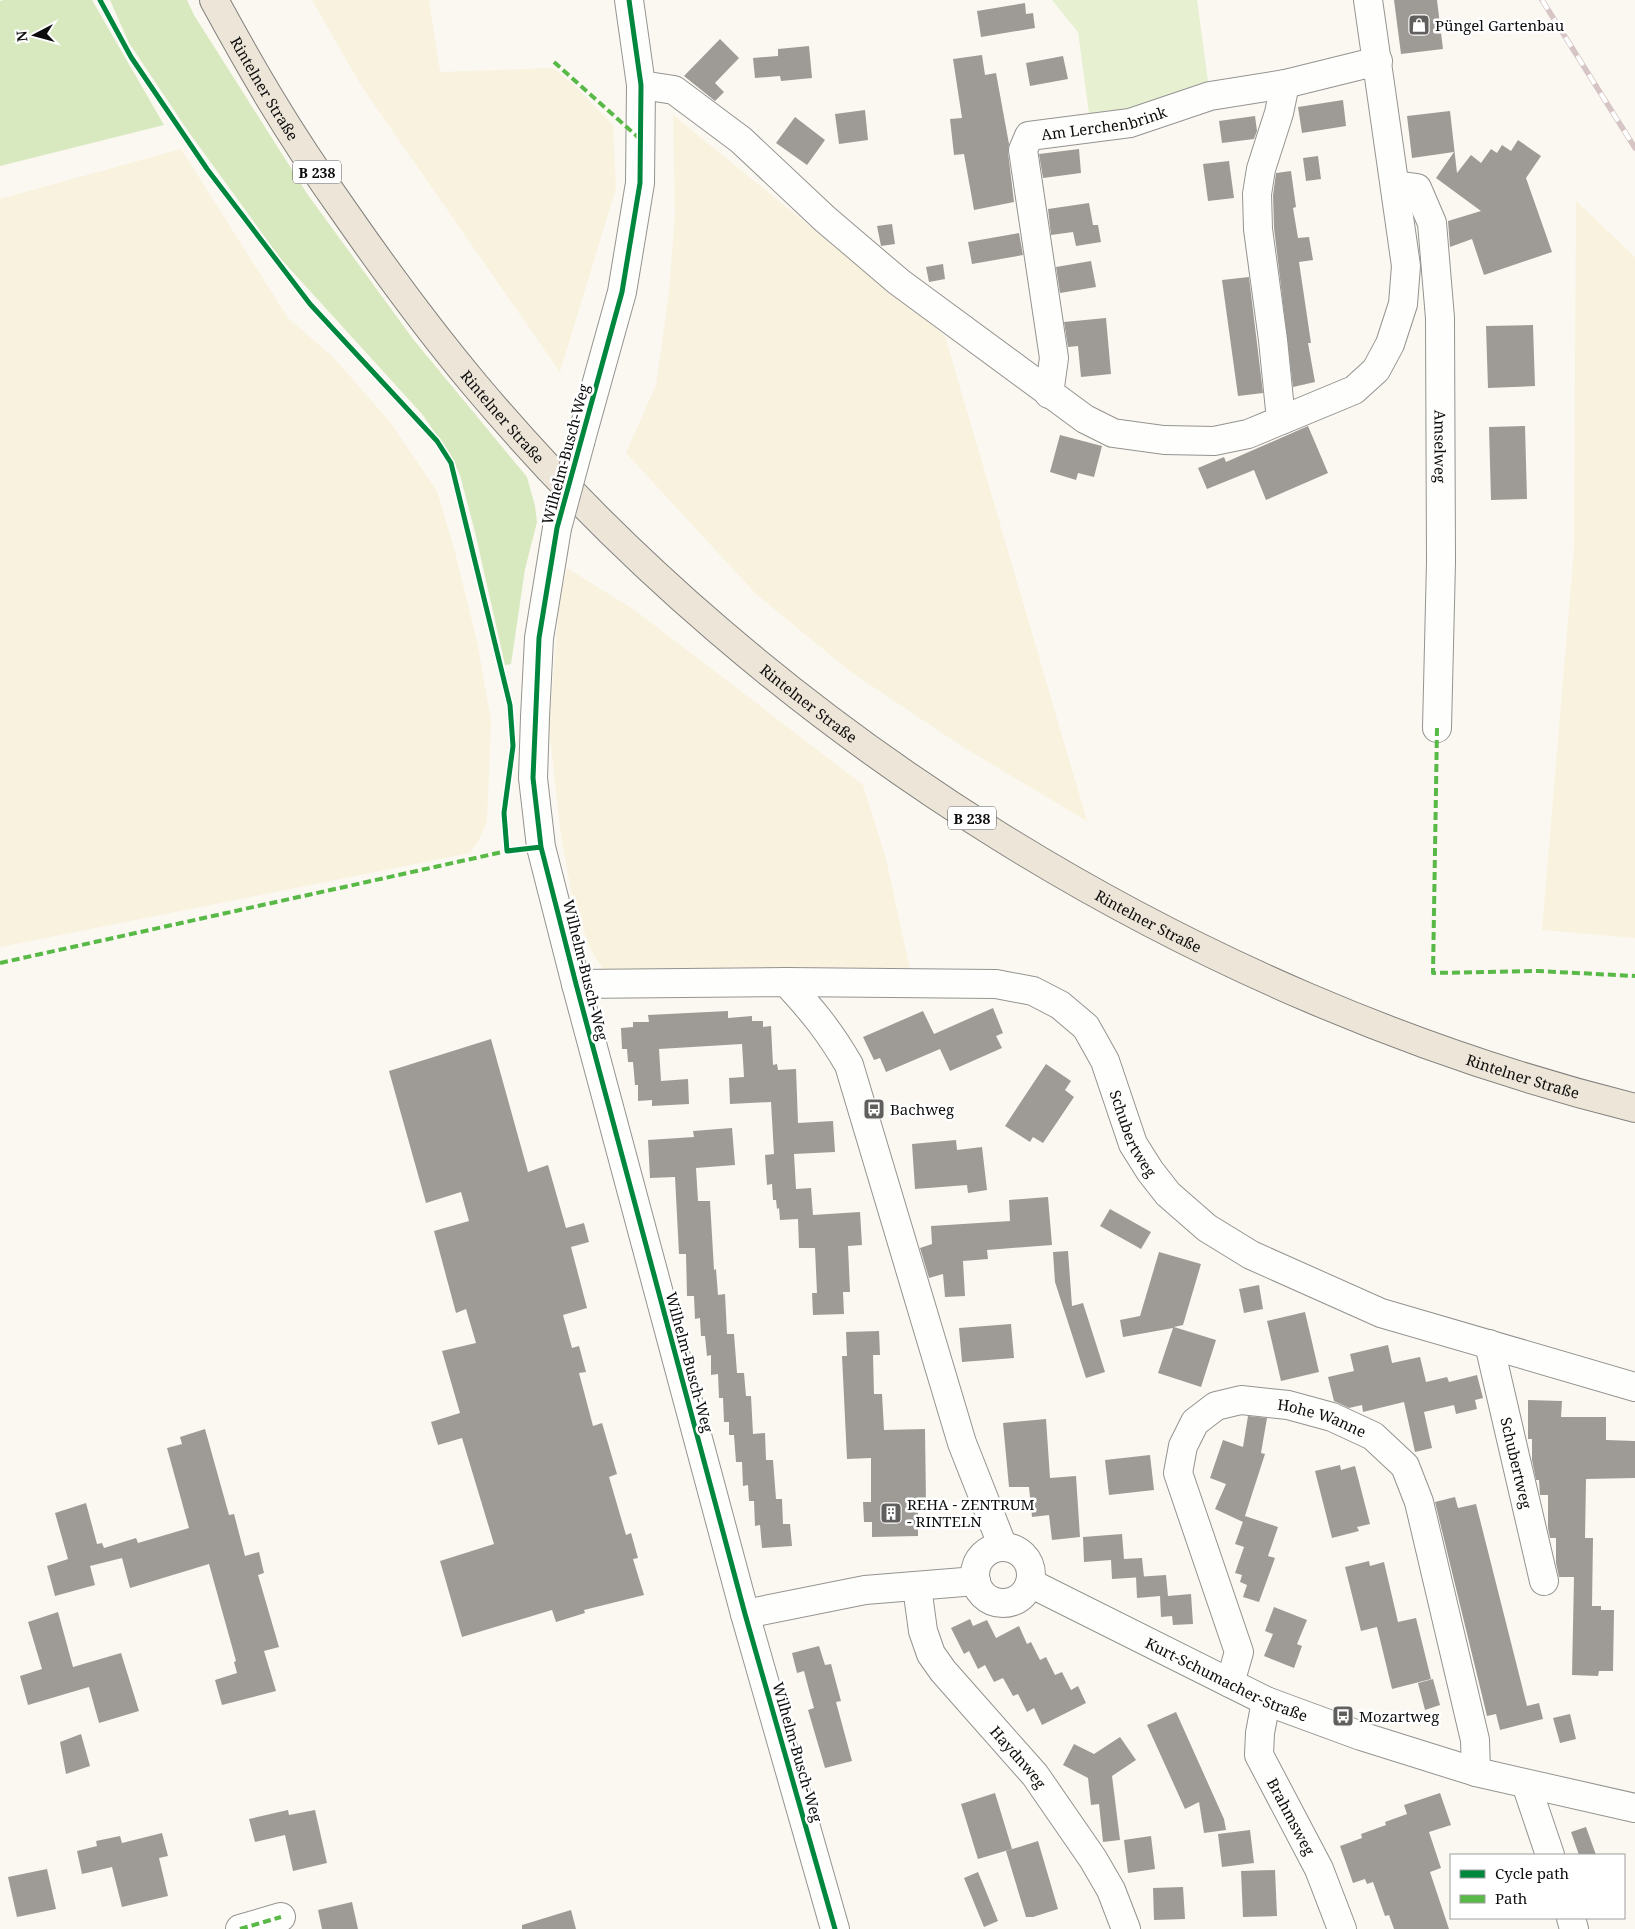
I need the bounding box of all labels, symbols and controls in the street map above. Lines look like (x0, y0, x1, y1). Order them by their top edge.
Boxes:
north arrow (10, 10, 60, 60)
shop icon: Püngel Gartenbau (1407, 13, 1431, 37)
place label: Püngel Gartenbau (1435, 15, 1565, 35)
text: N (12, 30, 32, 43)
street label: Rintelner Straße (226, 33, 303, 144)
street label: Am Lerchenbrink (1040, 101, 1169, 144)
road number: B 238 (293, 160, 341, 183)
street label: Rintelner Straße (457, 366, 549, 467)
street label: Wilhelm-Busch-Weg (537, 382, 593, 526)
street label: Amselweg (1430, 410, 1451, 483)
street label: Rintelner Straße (756, 659, 861, 747)
road number: B 238 (948, 806, 996, 830)
street label: Rintelner Straße (1092, 885, 1205, 957)
street label: Wilhelm-Busch-Weg (559, 897, 613, 1043)
street label: Rintelner Straße (1464, 1049, 1582, 1103)
street label: Schubertweg (1106, 1087, 1161, 1181)
bus stop icon: Bachweg (862, 1097, 886, 1121)
place label: Bachweg (890, 1099, 954, 1119)
street label: Wilhelm-Busch-Weg (662, 1290, 718, 1434)
street label: Hohe Wanne (1277, 1394, 1369, 1441)
street label: Schubertweg (1496, 1415, 1537, 1511)
place label: REHA - ZENTRUM - RINTELN (907, 1494, 1035, 1531)
building icon: REHA - ZENTRUM - RINTELN (879, 1501, 903, 1525)
street label: Kurt-Schumacher-Straße (1142, 1632, 1310, 1725)
street label: Wilhelm-Busch-Weg (768, 1680, 828, 1824)
bus stop icon: Mozartweg (1331, 1704, 1355, 1728)
place label: Mozartweg (1359, 1706, 1439, 1726)
street label: Haydnweg (986, 1721, 1051, 1792)
street label: Brahmsweg (1263, 1774, 1320, 1859)
legend (1450, 1854, 1625, 1919)
text: Cycle path (1495, 1863, 1570, 1883)
text: Path (1495, 1888, 1528, 1908)

